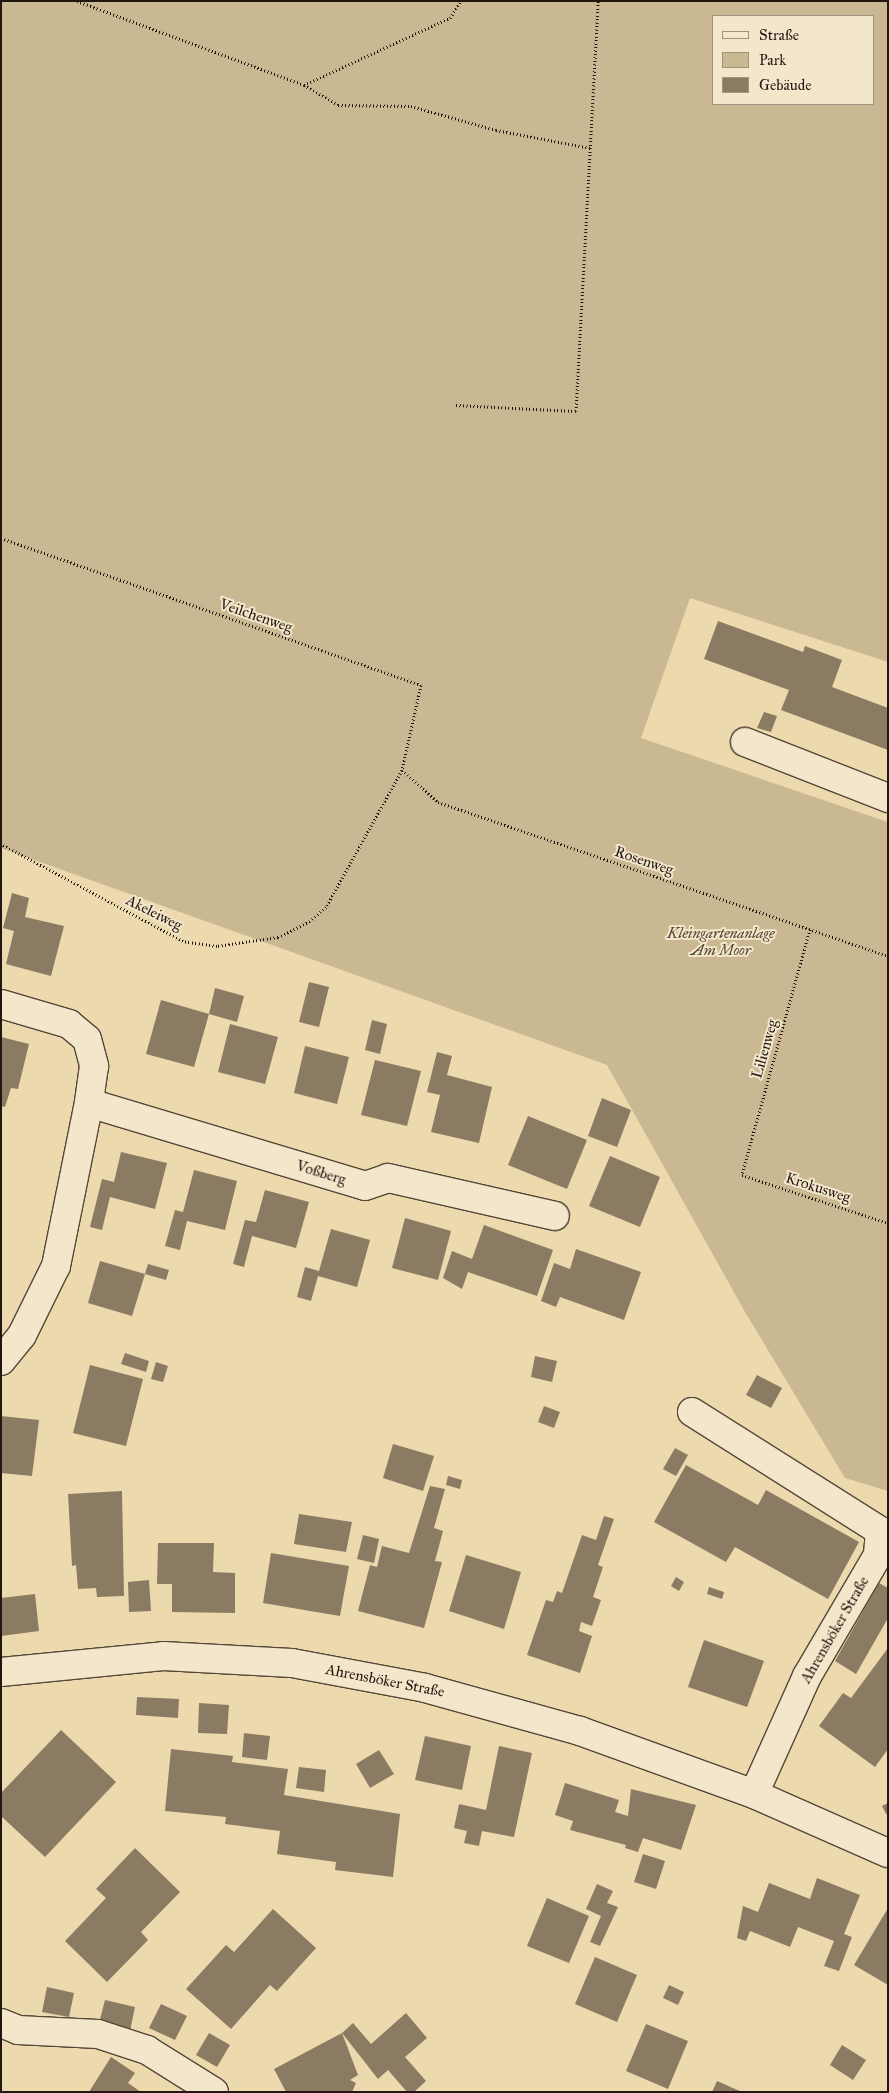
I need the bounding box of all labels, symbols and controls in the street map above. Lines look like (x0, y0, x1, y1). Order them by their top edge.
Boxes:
legend (712, 15, 874, 105)
text: Straße (759, 26, 799, 44)
text: Park (759, 51, 786, 69)
text: Gebäude (759, 76, 812, 94)
street label: Veilchenweg (217, 595, 295, 637)
street label: Rosenweg (612, 843, 676, 879)
street label: Akeleiweg (123, 891, 185, 935)
park label: Kleingartenanlage Am Moor (667, 924, 775, 959)
street label: Lilienweg (748, 1017, 782, 1081)
street label: Voßberg (294, 1157, 348, 1189)
street label: Krokusweg (783, 1169, 853, 1207)
street label: Ahrensböker Straße (797, 1573, 873, 1687)
street label: Ahrensböker Straße (324, 1661, 446, 1701)

